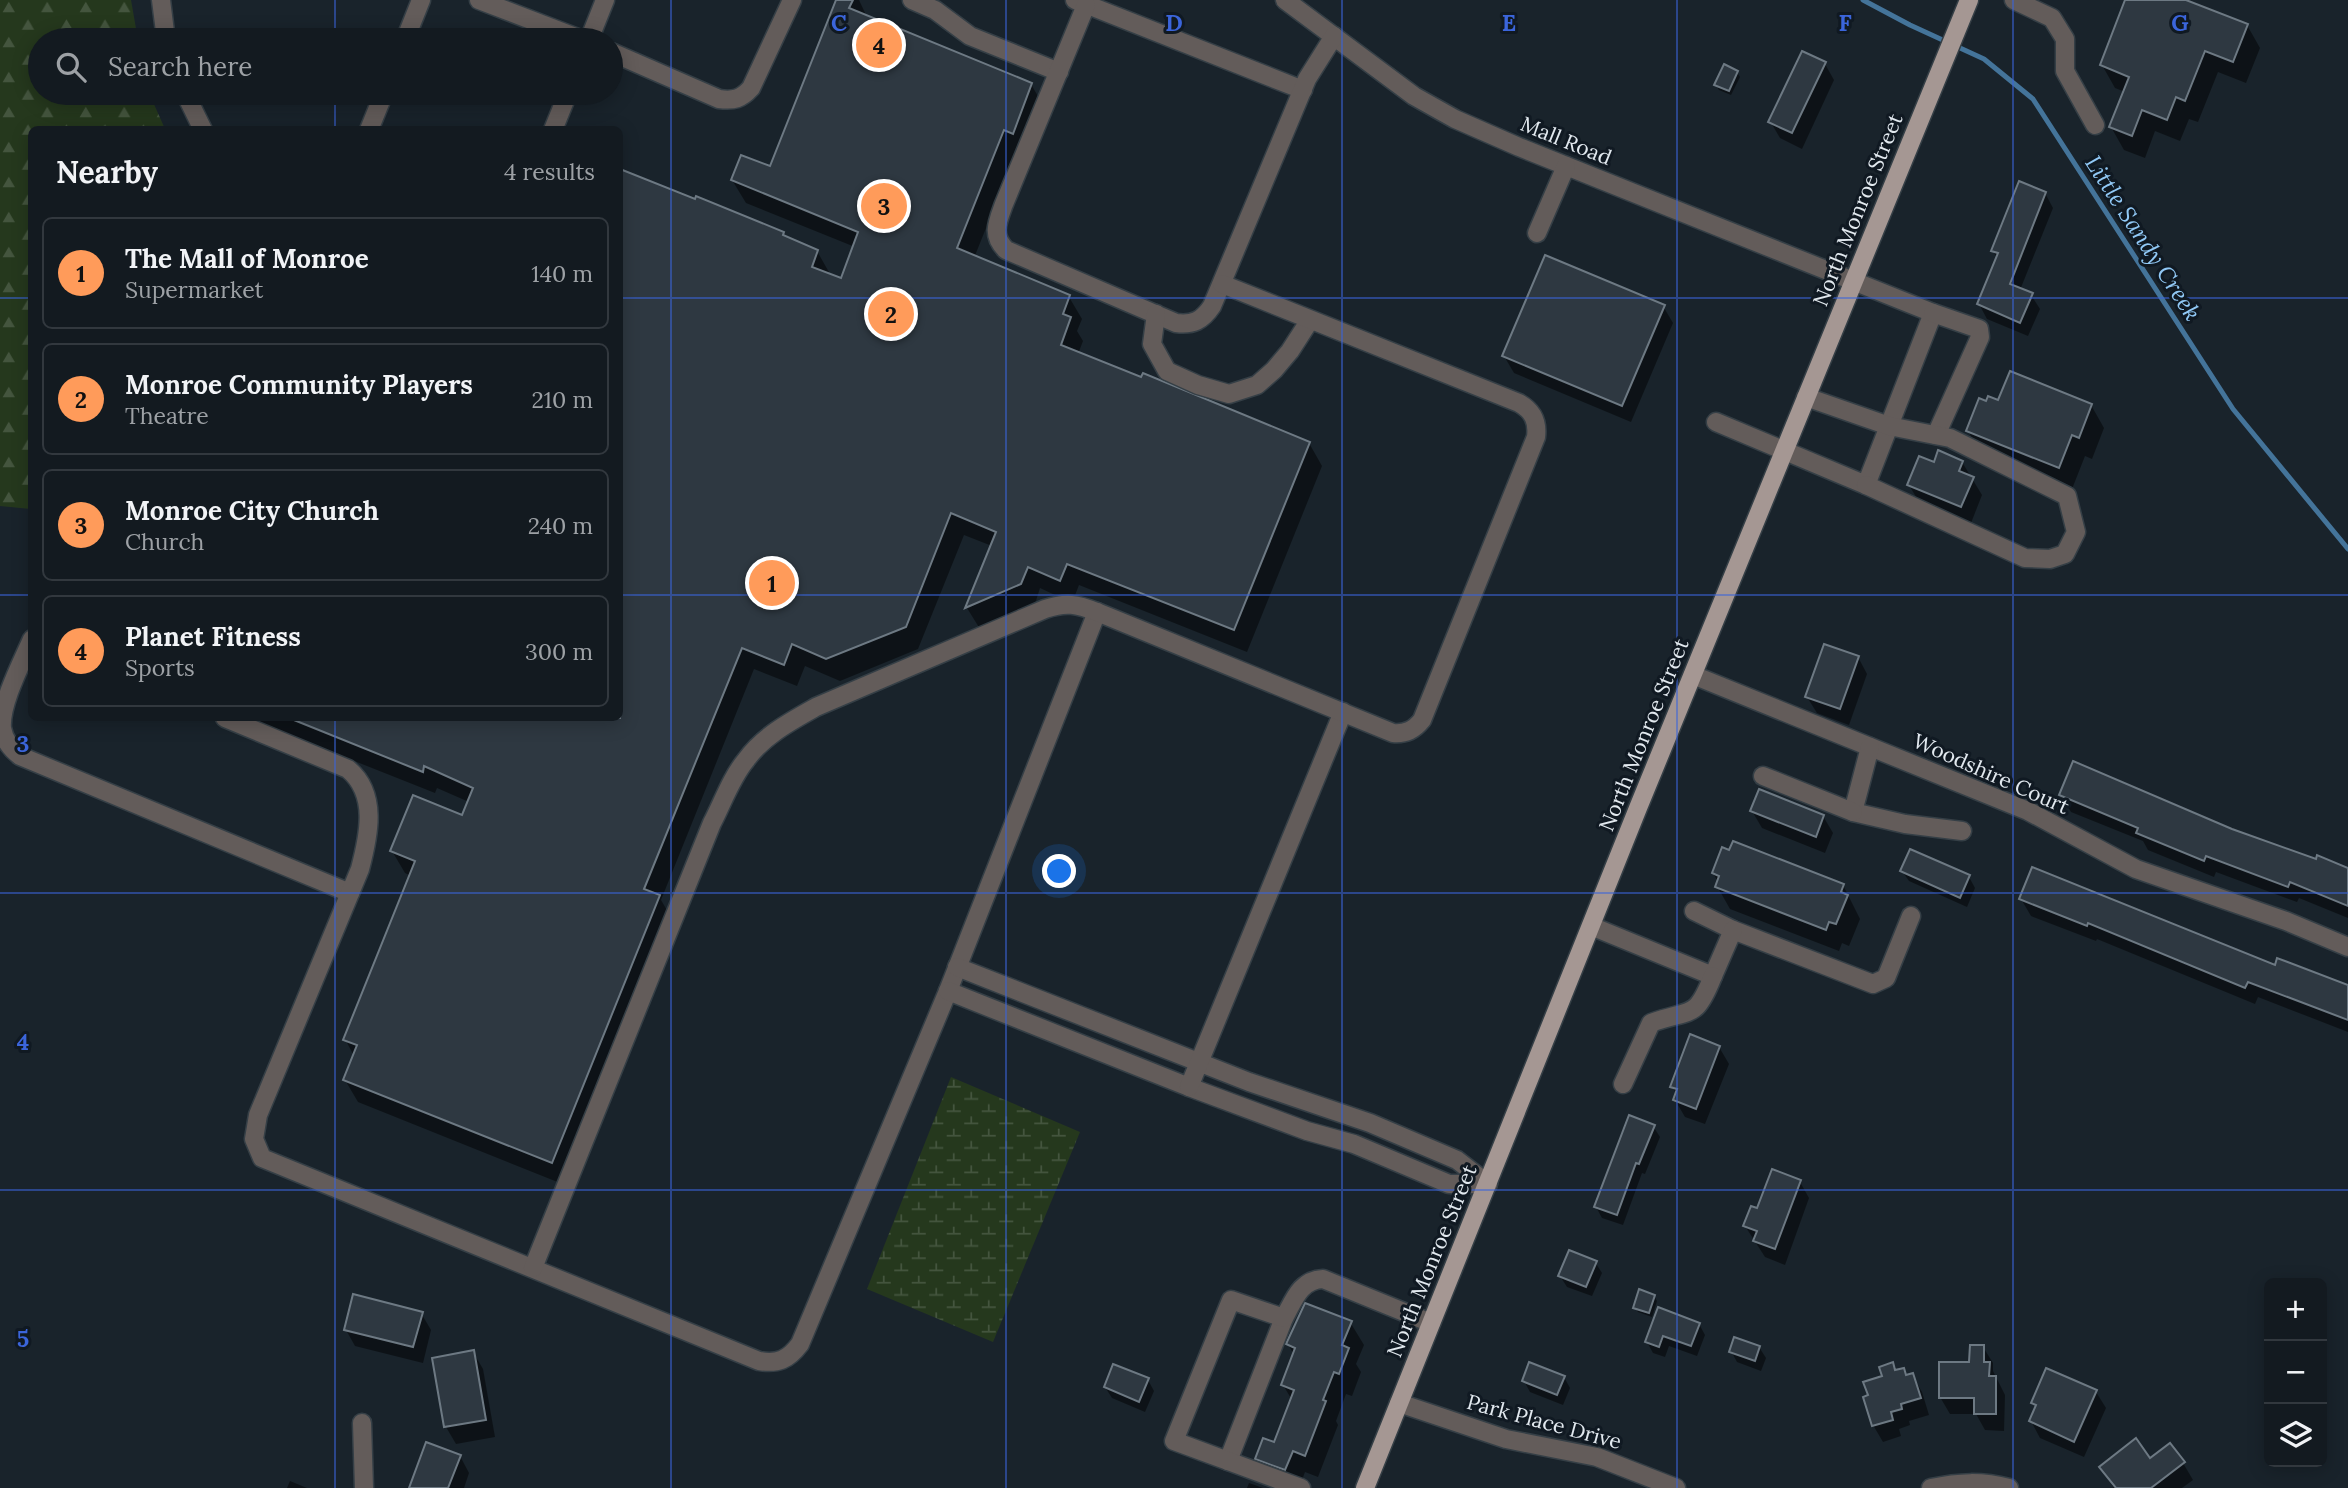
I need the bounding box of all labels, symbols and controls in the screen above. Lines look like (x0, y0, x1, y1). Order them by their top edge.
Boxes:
text: C (831, 8, 847, 37)
text: D (1165, 8, 1183, 37)
text: E (1502, 8, 1516, 37)
text: F (1838, 8, 1852, 37)
text: G (2171, 8, 2189, 37)
pin: 4 (856, 19, 902, 71)
search box (28, 28, 623, 105)
icon: search (52, 48, 90, 86)
text: Search here (108, 50, 252, 83)
street label: North Monroe Street (1807, 109, 1909, 310)
street label: Mall Road (1517, 110, 1616, 171)
water label: Little Sandy Creek (2079, 150, 2208, 326)
text: Nearby (56, 153, 158, 191)
text: 4 results (504, 157, 595, 186)
pin: 3 (861, 180, 907, 232)
text: The Mall of Monroe (125, 242, 369, 275)
text: 1 (76, 259, 86, 288)
text: 140 m (531, 259, 593, 288)
text: Supermarket (125, 275, 263, 304)
pin: 2 (868, 288, 914, 340)
text: Monroe Community Players (125, 368, 473, 401)
text: 2 (75, 385, 87, 414)
text: 210 m (531, 385, 593, 414)
text: Theatre (125, 401, 209, 430)
text: Monroe City Church (125, 494, 379, 527)
text: 3 (75, 511, 87, 540)
text: 240 m (528, 511, 593, 540)
text: Church (125, 527, 204, 556)
pin: 1 (749, 557, 795, 609)
text: Planet Fitness (125, 620, 301, 653)
street label: North Monroe Street (1593, 634, 1695, 835)
text: 4 (75, 637, 87, 666)
text: 300 m (525, 637, 593, 666)
text: Sports (125, 653, 195, 682)
street label: Woodshire Court (1909, 727, 2074, 820)
text: 3 (17, 729, 29, 758)
your location (1042, 854, 1076, 888)
text: 4 (17, 1027, 29, 1056)
street label: North Monroe Street (1381, 1160, 1483, 1361)
map controls (2264, 1278, 2327, 1467)
button: + (2264, 1278, 2327, 1341)
text: 5 (17, 1324, 29, 1353)
button: − (2264, 1341, 2327, 1404)
street label: Park Place Drive (1464, 1388, 1624, 1455)
button: layers (2264, 1404, 2327, 1467)

